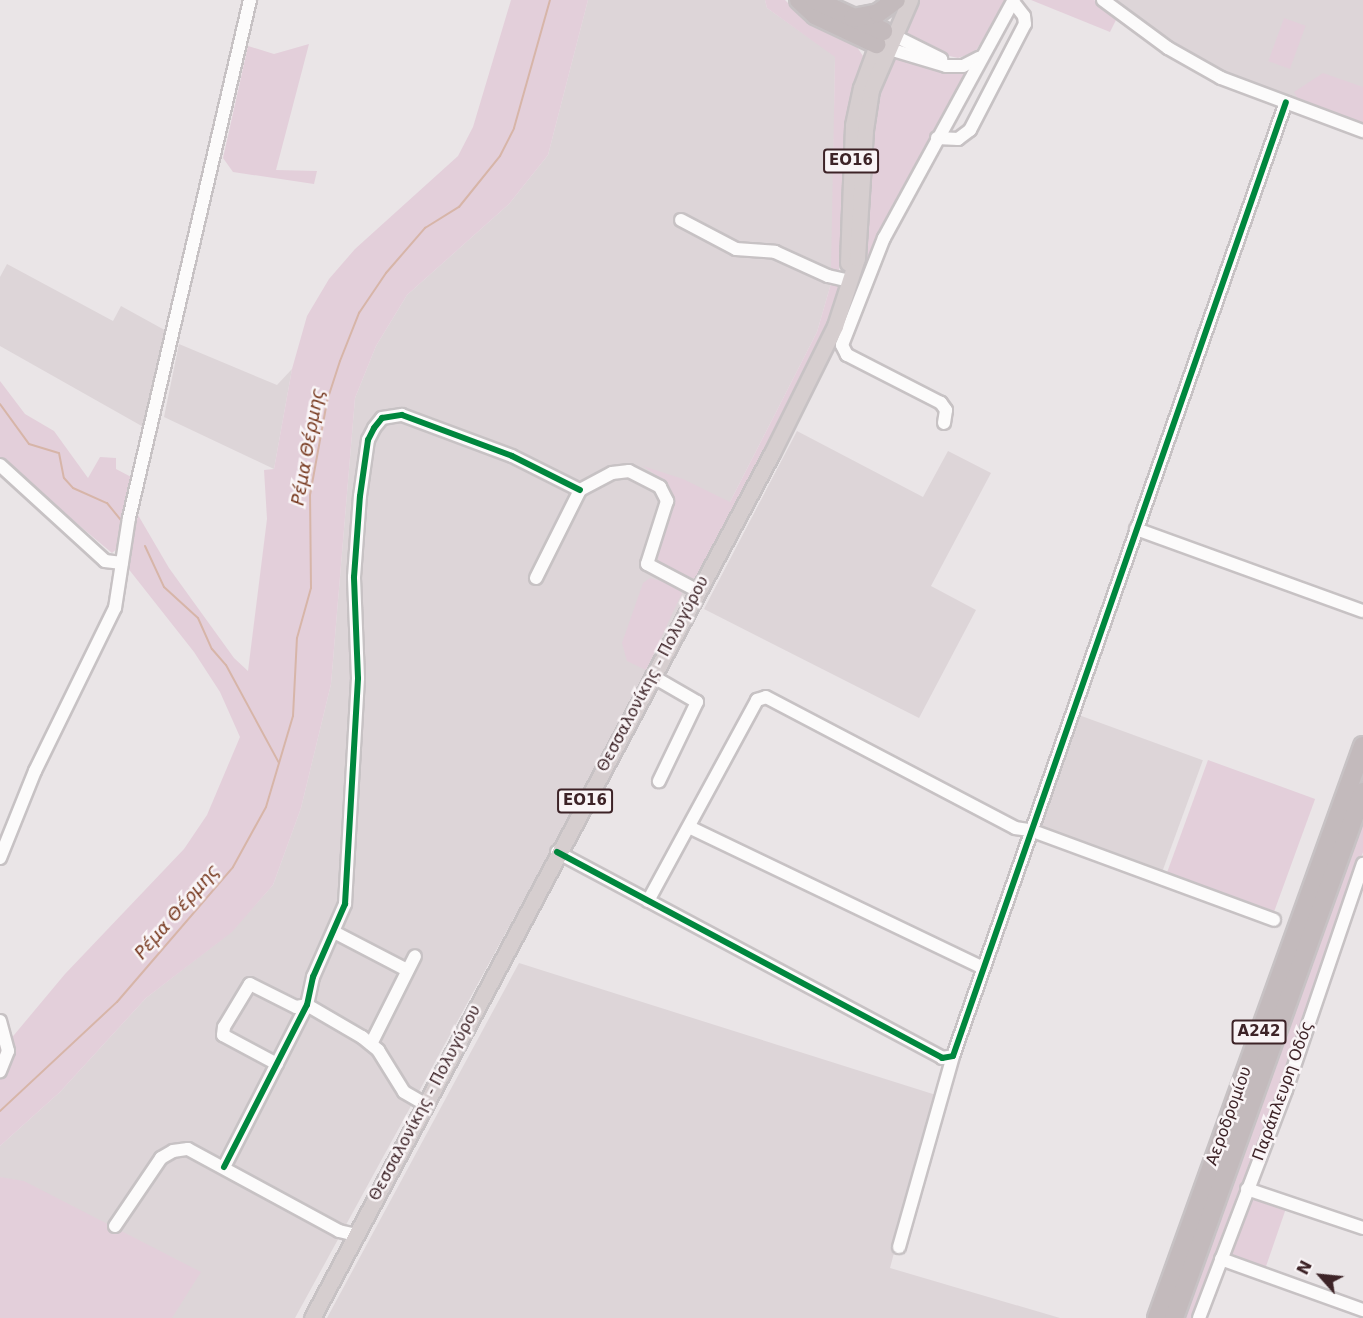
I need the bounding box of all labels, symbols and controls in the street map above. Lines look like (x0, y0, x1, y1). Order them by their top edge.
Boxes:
road number: ΕΟ16 (822, 149, 880, 173)
water label: Ρέμα Θέρμης (287, 387, 329, 507)
street label: Θεσσαλονίκης - Πολυγύρου (593, 573, 713, 775)
road number: ΕΟ16 (556, 789, 614, 813)
water label: Ρέμα Θέρμης (130, 860, 224, 964)
street label: Θεσσαλονίκης - Πολυγύρου (365, 1002, 485, 1204)
street label: Παράπλευρη Οδός (1249, 1019, 1317, 1163)
road number: Α242 (1230, 1020, 1288, 1044)
street label: Αεροδρομίου (1202, 1064, 1256, 1168)
north arrow (1291, 1246, 1351, 1306)
text: N (1293, 1257, 1316, 1278)

